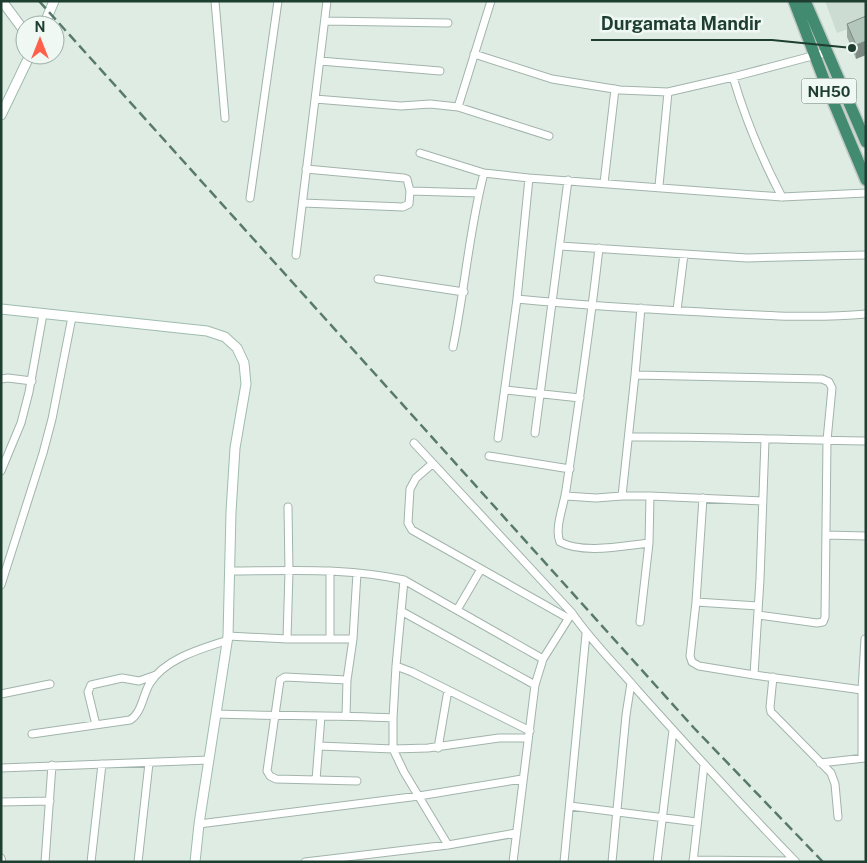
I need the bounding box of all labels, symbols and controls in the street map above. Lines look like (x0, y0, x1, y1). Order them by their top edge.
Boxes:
callout: Durgamata Mandir (591, 7, 772, 40)
text: Durgamata Mandir (601, 13, 762, 34)
north arrow (15, 15, 65, 65)
text: N (35, 19, 45, 35)
road number: NH50 (802, 78, 856, 104)

